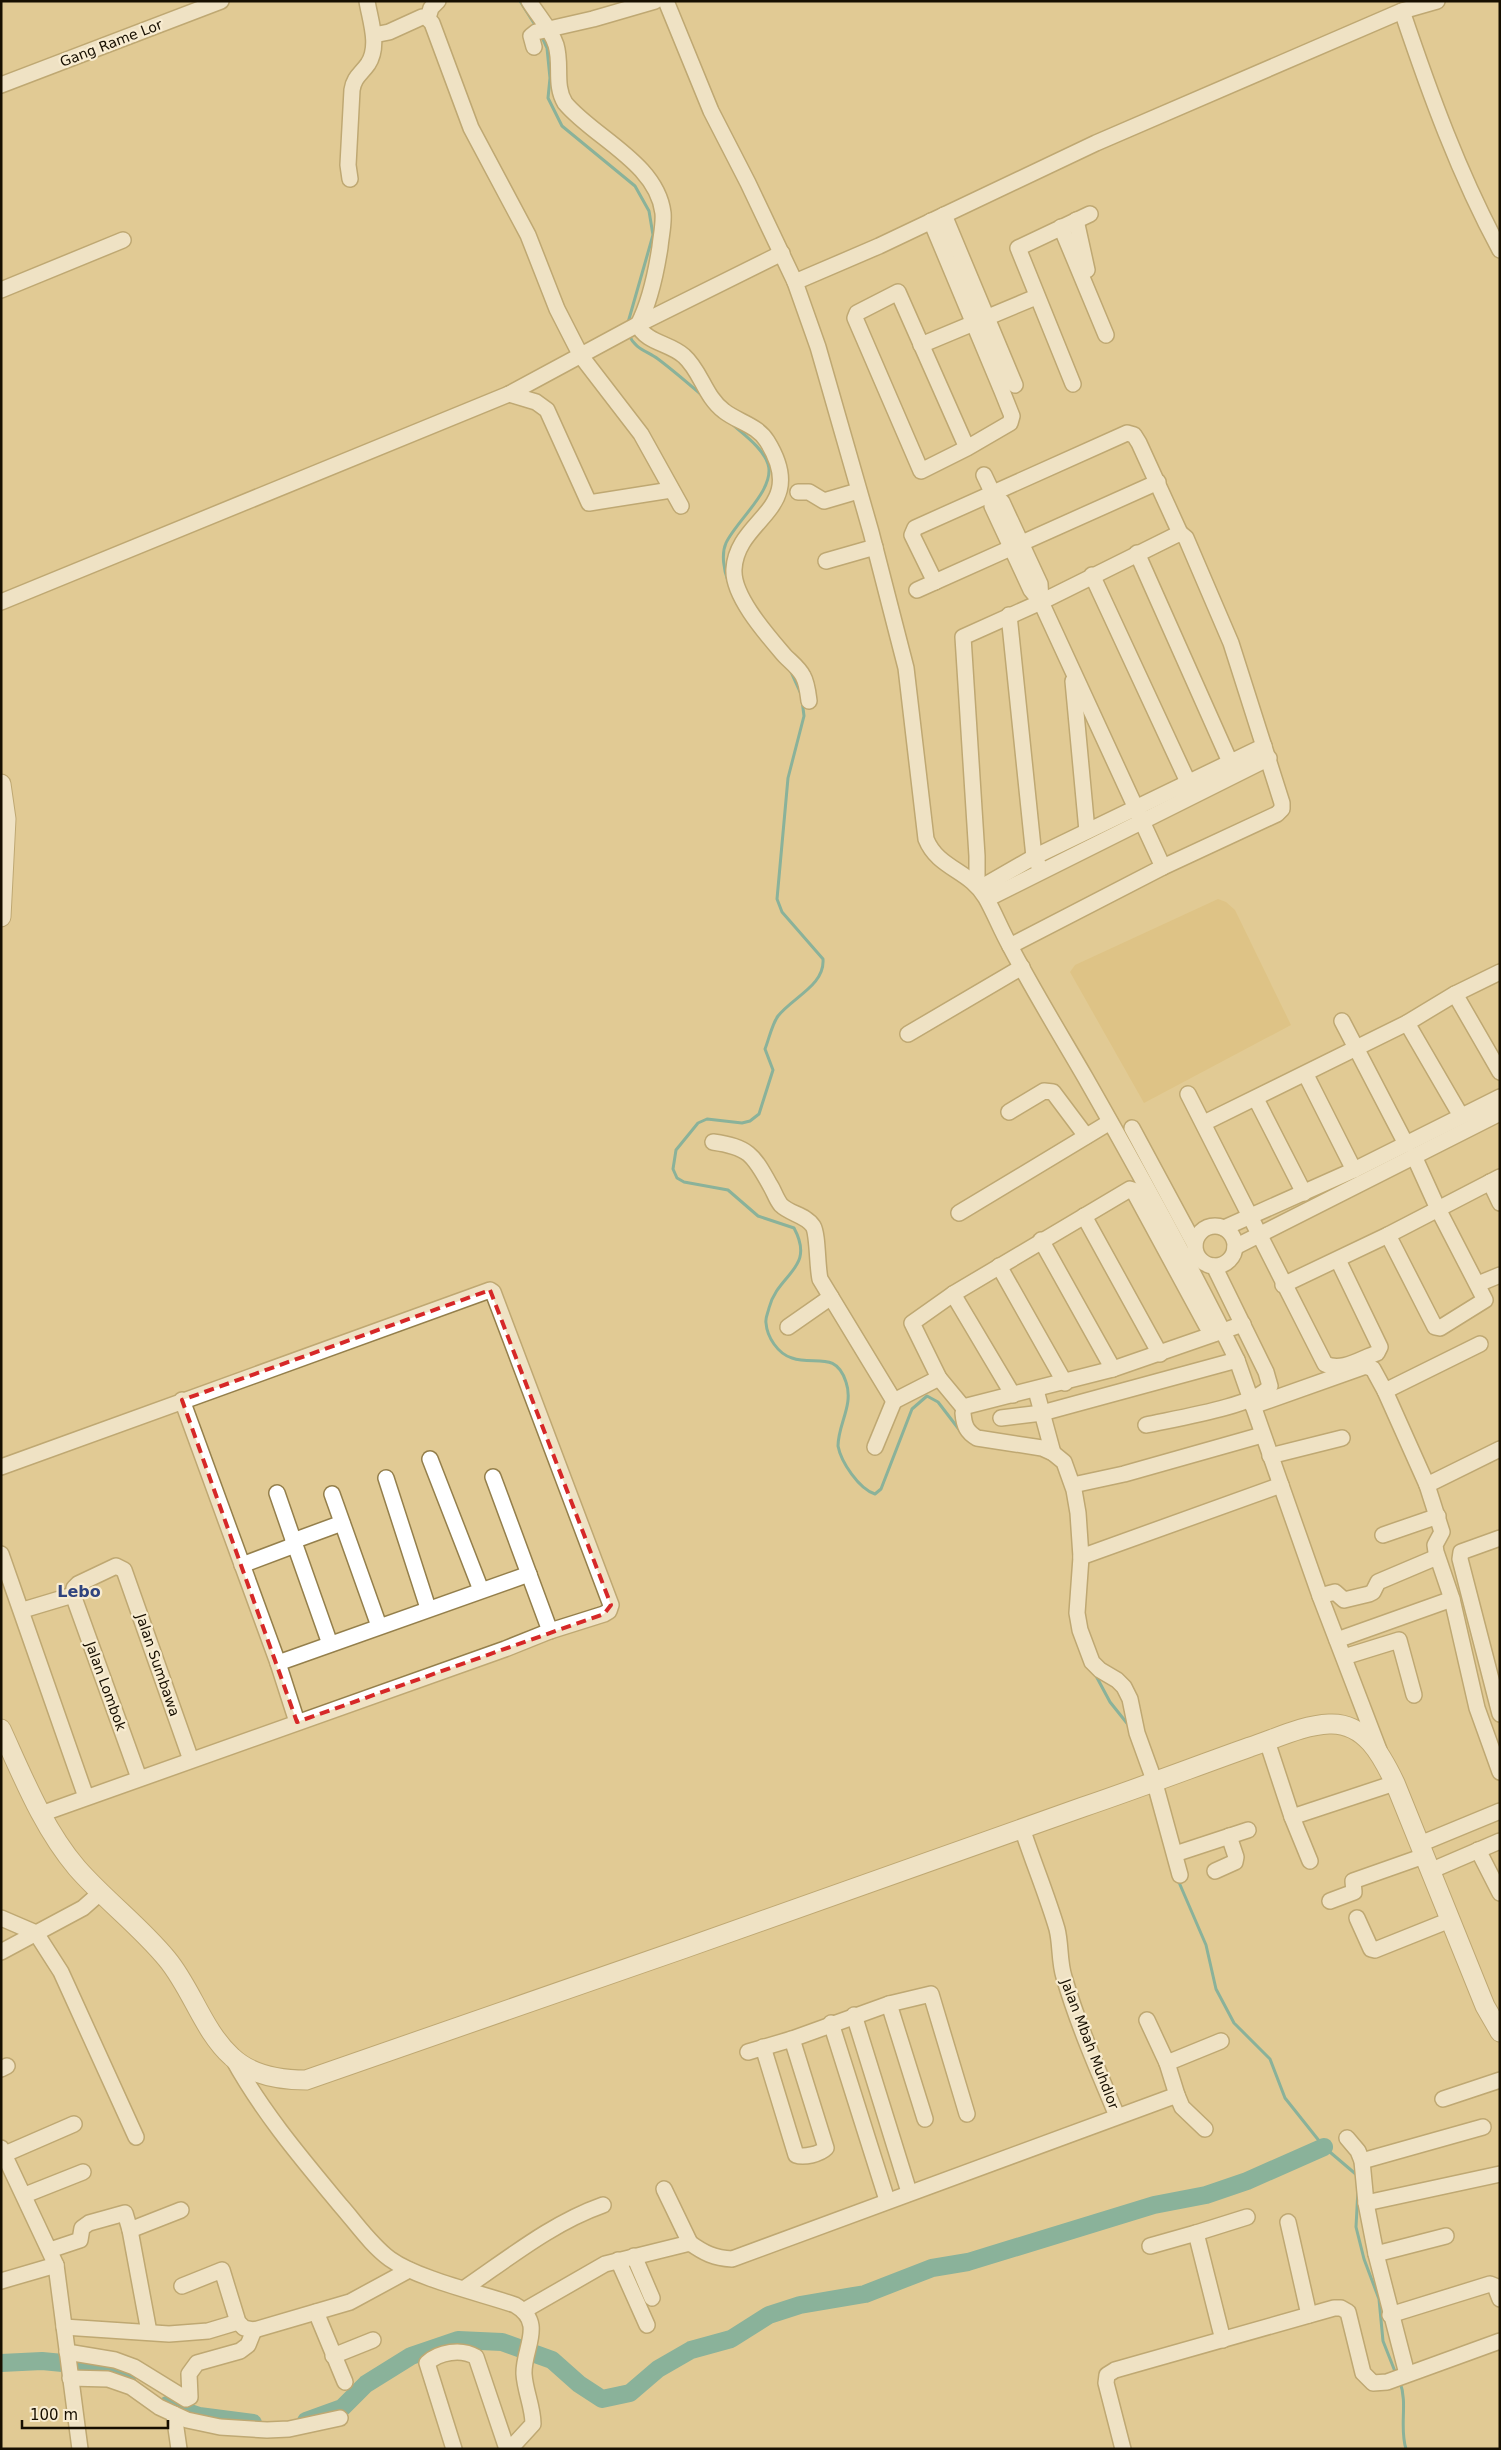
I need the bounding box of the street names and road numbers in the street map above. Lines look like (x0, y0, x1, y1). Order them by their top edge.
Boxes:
street label: Gang Rame Lor (58, 16, 165, 70)
street label: Jalan Sumbawa (133, 1611, 183, 1718)
street label: Jalan Lombok (82, 1638, 130, 1734)
street label: Jalan Mbah Muhdlor (1057, 1976, 1122, 2112)

